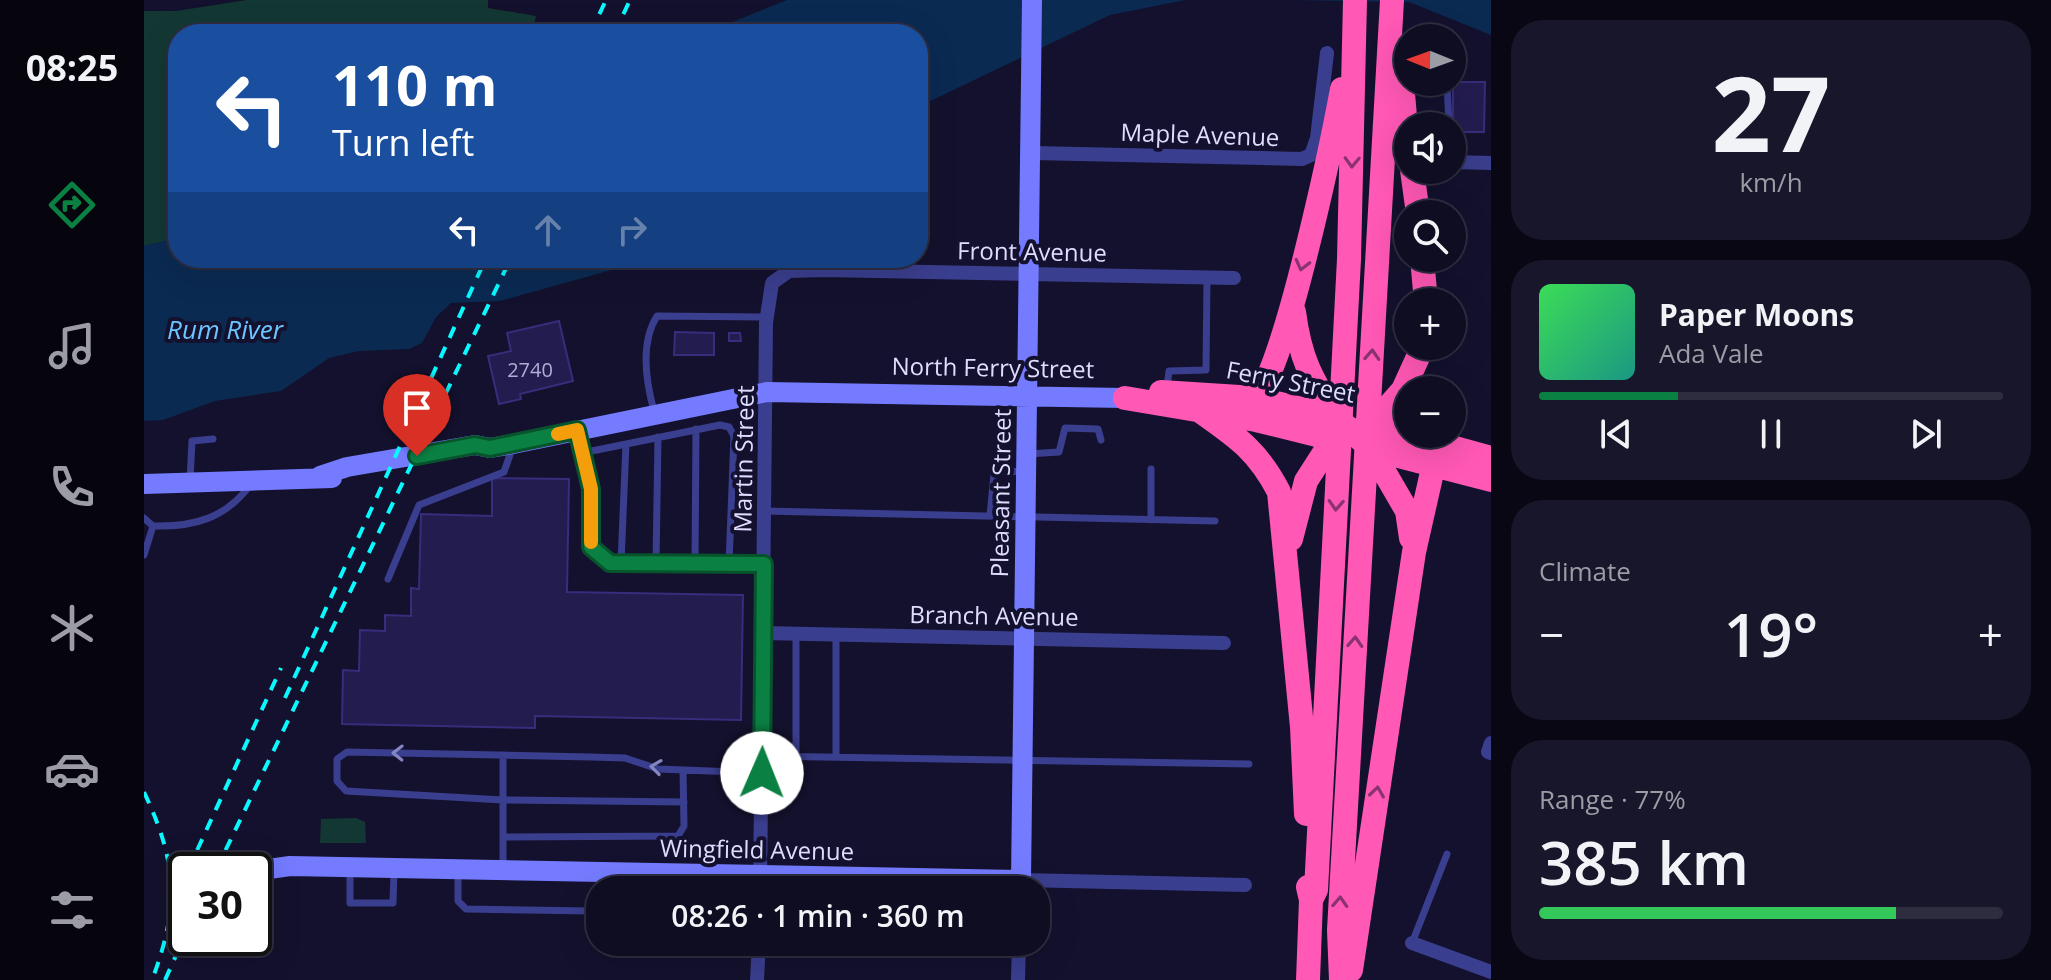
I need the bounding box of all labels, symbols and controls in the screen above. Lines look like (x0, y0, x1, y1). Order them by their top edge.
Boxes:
north arrow (1394, 24, 1466, 96)
map controls (1394, 24, 1466, 448)
text: 27 (1712, 41, 1830, 182)
text: 08:25 (26, 43, 118, 92)
text: 110 m (332, 46, 498, 122)
icon: left (200, 56, 304, 160)
button: sound (1394, 112, 1466, 184)
street label: Maple Avenue (1120, 115, 1280, 153)
text: Turn left (332, 118, 474, 167)
one-way arrow (1344, 156, 1361, 169)
text: km/h (1739, 164, 1803, 200)
icon: directions (44, 177, 100, 233)
button: search (1394, 200, 1466, 272)
icon: left (442, 208, 486, 252)
icon: ahead (526, 208, 570, 252)
icon: right (610, 208, 654, 252)
street label: Front Avenue (957, 233, 1107, 269)
one-way arrow (1294, 258, 1311, 271)
button: + (1394, 288, 1466, 360)
text: Paper Moons (1659, 294, 1854, 335)
water label: Rum River (167, 311, 285, 347)
icon: music (44, 318, 100, 374)
text: Ada Vale (1659, 335, 1764, 371)
one-way arrow (1363, 348, 1380, 361)
street label: North Ferry Street (891, 349, 1095, 385)
street label: Ferry Street (1224, 352, 1358, 410)
house number: 2740 (507, 356, 553, 383)
pin (383, 374, 451, 456)
button: − (1394, 376, 1466, 448)
street label: Martin Street (725, 385, 761, 533)
icon: arrive (395, 386, 439, 430)
street label: Pleasant Street (982, 408, 1018, 578)
icon: previous (1594, 412, 1638, 456)
icon: pause (1749, 412, 1793, 456)
icon: next (1904, 412, 1948, 456)
icon: phone (44, 459, 100, 515)
one-way arrow (1327, 499, 1344, 512)
text: Climate (1539, 553, 1631, 589)
text: 19° (1724, 593, 1818, 675)
street label: Branch Avenue (909, 597, 1079, 633)
icon: climate (44, 600, 100, 656)
text: − (1539, 604, 1564, 664)
text: + (1978, 604, 2003, 664)
one-way arrow (1346, 636, 1363, 649)
position arrow (720, 731, 804, 815)
icon: car (44, 741, 100, 797)
one-way arrow (391, 744, 404, 762)
one-way arrow (650, 759, 663, 776)
text: Range · 77% (1539, 781, 1686, 817)
one-way arrow (1368, 785, 1385, 799)
text: 385 km (1539, 821, 1749, 903)
street label: Wingfield Avenue (660, 831, 854, 867)
speed limit sign: 30 (168, 852, 272, 956)
icon: filters (44, 882, 100, 938)
text: 08:26 · 1 min · 360 m (671, 895, 965, 936)
one-way arrow (1332, 895, 1349, 908)

